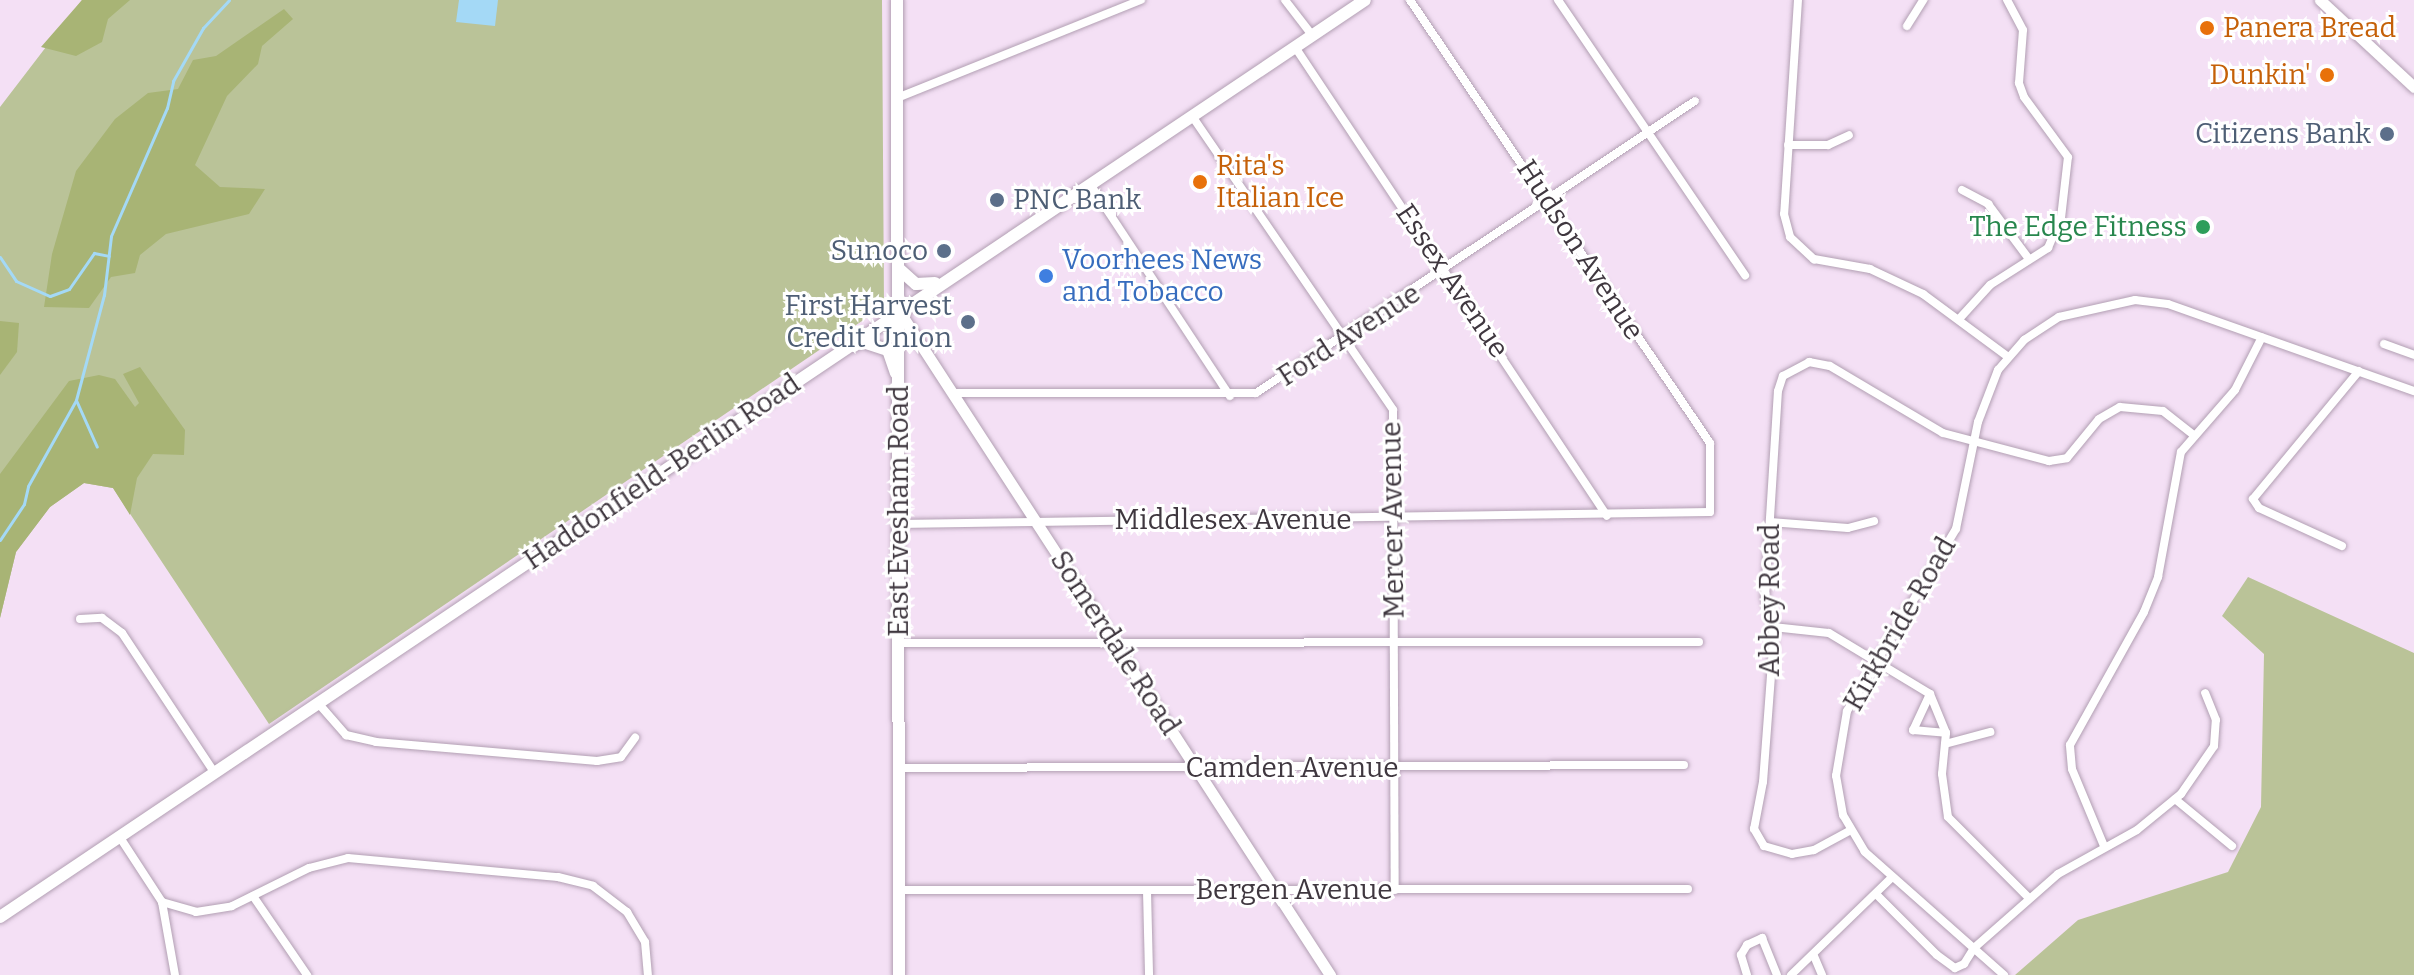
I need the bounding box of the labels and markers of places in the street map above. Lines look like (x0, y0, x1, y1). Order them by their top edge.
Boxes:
place label: Panera Bread (2223, 11, 2396, 45)
marker: Panera Bread (2198, 19, 2216, 37)
place label: Dunkin' (2210, 58, 2311, 92)
marker: Dunkin' (2318, 66, 2336, 84)
place label: Citizens Bank (2195, 117, 2371, 151)
marker: Citizens Bank (2378, 125, 2396, 143)
place label: Rita's Italian Ice (1216, 149, 1344, 215)
marker: Rita's Italian Ice (1191, 173, 1209, 191)
place label: PNC Bank (1013, 183, 1141, 217)
marker: PNC Bank (988, 191, 1006, 209)
place label: The Edge Fitness (1969, 210, 2187, 244)
marker: The Edge Fitness (2194, 218, 2212, 236)
place label: Sunoco (831, 234, 928, 268)
marker: Sunoco (935, 242, 953, 260)
place label: Voorhees News and Tobacco (1062, 243, 1262, 309)
marker: Voorhees News and Tobacco (1037, 267, 1055, 285)
place label: First Harvest Credit Union (784, 289, 952, 355)
marker: First Harvest Credit Union (959, 313, 977, 331)

